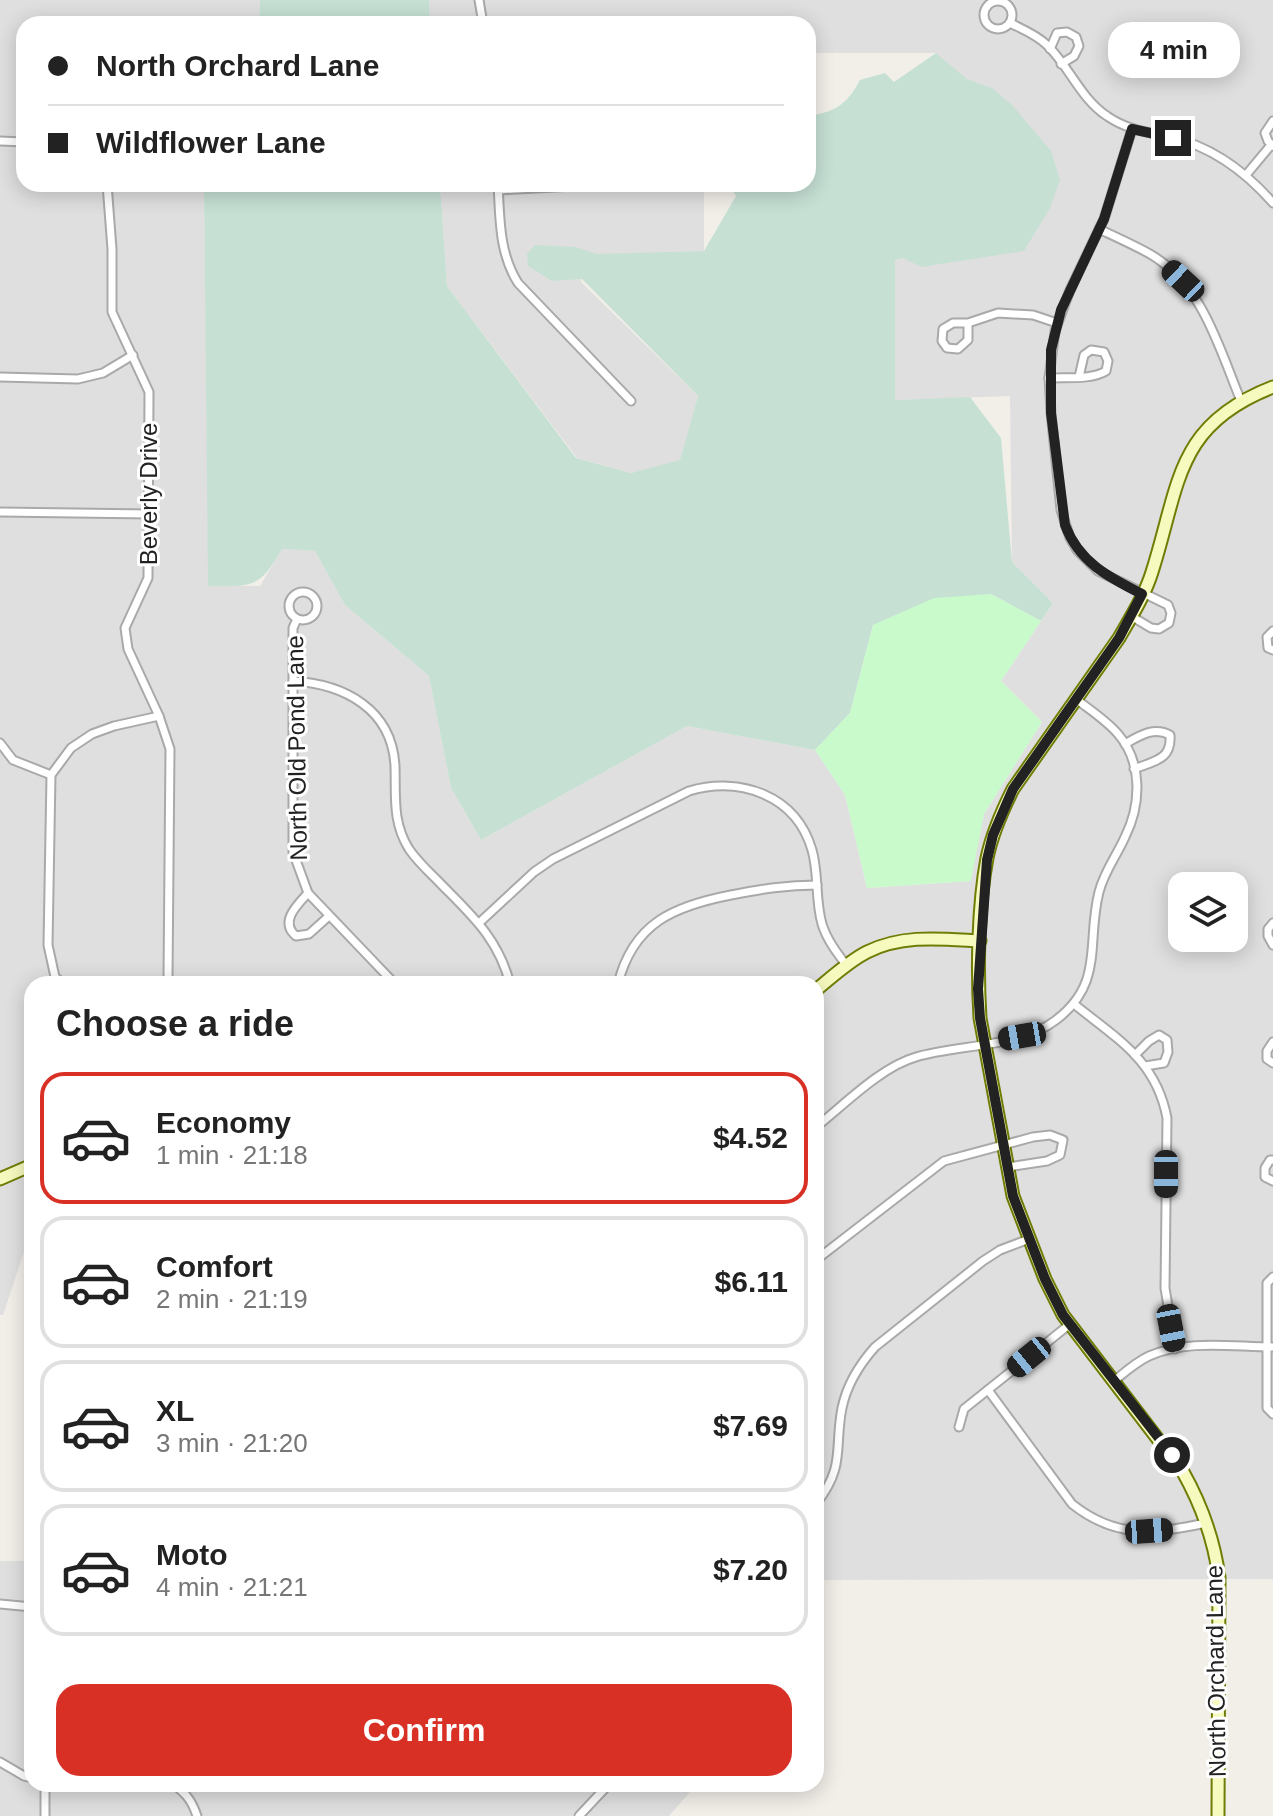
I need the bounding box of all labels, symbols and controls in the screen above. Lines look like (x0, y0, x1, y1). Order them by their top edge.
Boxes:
callout: 4 min (1107, 22, 1239, 78)
text: 4 min (1140, 35, 1208, 65)
text: North Orchard Lane (96, 49, 379, 82)
route end (1155, 120, 1191, 156)
text: Wildflower Lane (96, 126, 326, 159)
car (1157, 256, 1209, 306)
street label: Beverly Drive (135, 423, 162, 565)
street label: North Old Pond Lane (281, 635, 312, 861)
map controls (1168, 872, 1248, 952)
button: layers (1168, 872, 1248, 952)
text: Choose a ride (56, 1003, 294, 1044)
car (996, 1020, 1048, 1052)
icon: car (60, 1102, 132, 1174)
text: Economy (156, 1106, 291, 1139)
text: $4.52 (713, 1121, 788, 1154)
text: 1 min · 21:18 (156, 1140, 308, 1170)
car (1154, 1150, 1178, 1198)
icon: car (60, 1246, 132, 1318)
text: Comfort (156, 1250, 273, 1283)
text: $6.11 (715, 1265, 788, 1298)
text: 2 min · 21:19 (156, 1284, 308, 1314)
car (1155, 1302, 1187, 1354)
car (1003, 1333, 1055, 1381)
icon: car (60, 1390, 132, 1462)
text: XL (156, 1394, 194, 1427)
text: $7.69 (713, 1409, 788, 1442)
text: 3 min · 21:20 (156, 1428, 308, 1458)
route start (1154, 1437, 1190, 1473)
car (1124, 1517, 1174, 1545)
icon: car (60, 1534, 132, 1606)
text: Moto (156, 1538, 228, 1571)
text: $7.20 (713, 1553, 788, 1586)
street label: North Orchard Lane (1200, 1565, 1231, 1777)
text: 4 min · 21:21 (156, 1572, 308, 1602)
button: Confirm (56, 1684, 792, 1776)

